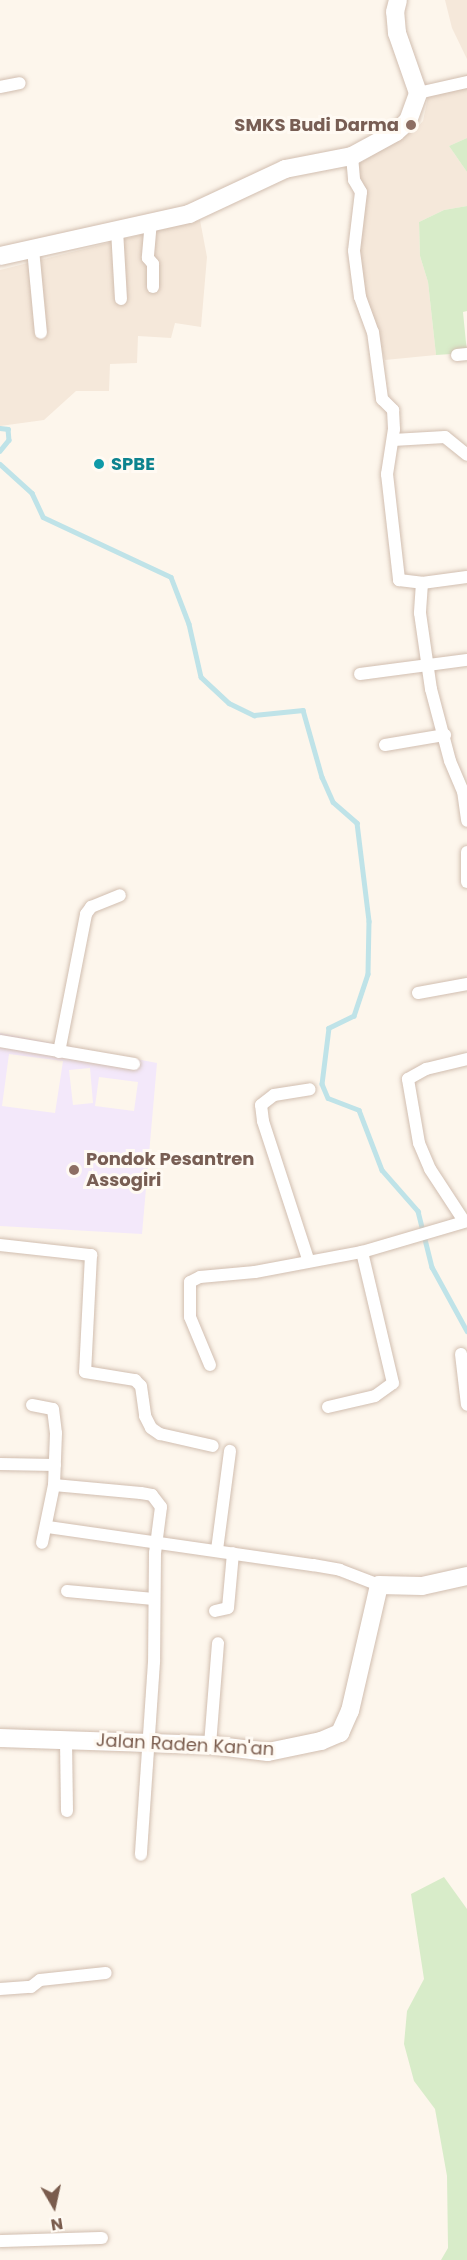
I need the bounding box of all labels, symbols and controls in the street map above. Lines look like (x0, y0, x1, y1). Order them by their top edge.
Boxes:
place label: SMKS Budi Darma (234, 114, 399, 136)
marker: SMKS Budi Darma (404, 118, 418, 132)
place label: SPBE (111, 453, 155, 475)
marker: SPBE (92, 457, 106, 471)
place label: Pondok Pesantren Assogiri (86, 1149, 254, 1192)
marker: Pondok Pesantren Assogiri (67, 1163, 81, 1177)
street label: Jalan Raden Kan'an (95, 1730, 275, 1760)
north arrow (24, 2176, 84, 2236)
text: N (49, 2212, 65, 2237)

